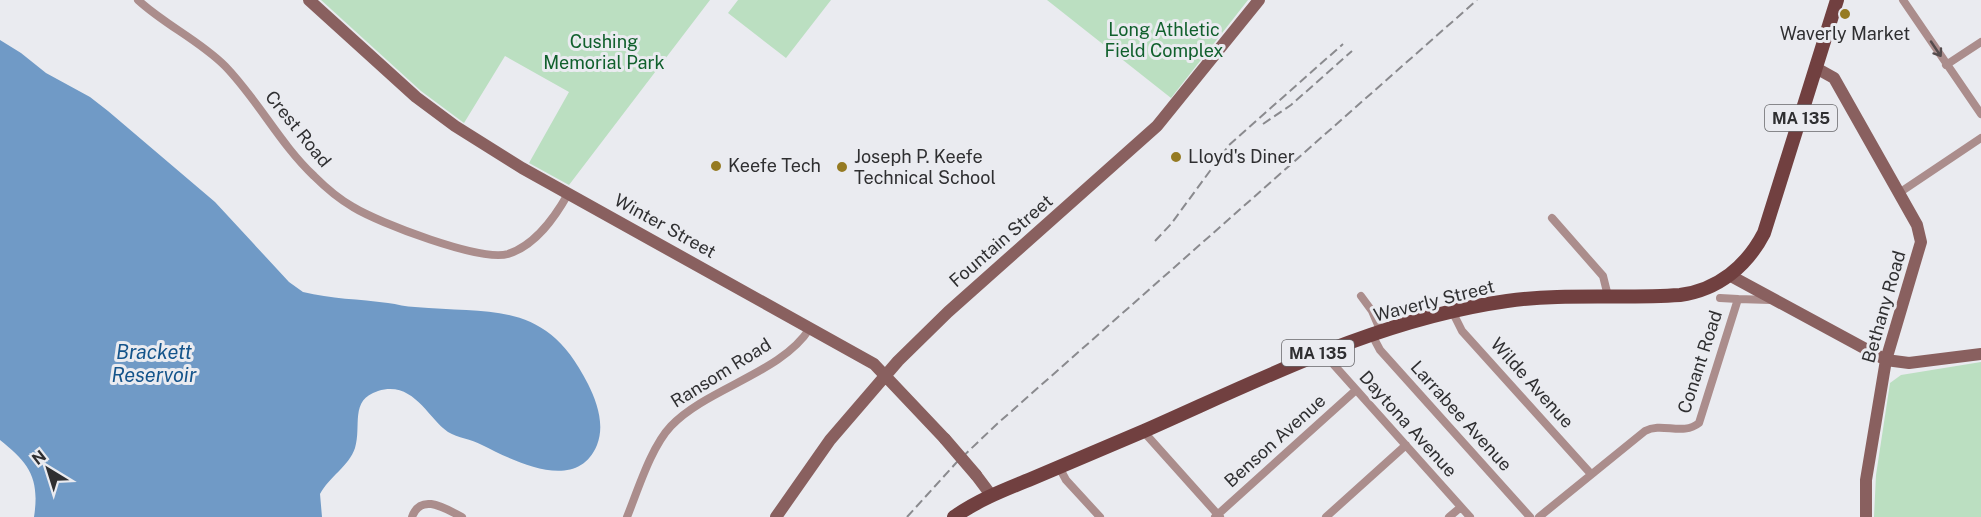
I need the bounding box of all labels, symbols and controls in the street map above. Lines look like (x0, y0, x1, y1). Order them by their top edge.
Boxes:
marker: Waverly Market (1838, 7, 1852, 21)
park label: Long Athletic Field Complex (1104, 19, 1224, 61)
place label: Waverly Market (1780, 23, 1910, 44)
park label: Cushing Memorial Park (543, 31, 665, 73)
one-way arrow (1930, 40, 1942, 56)
street label: Crest Road (261, 86, 336, 171)
road number: MA 135 (1765, 105, 1837, 131)
place label: Joseph P. Keefe Technical School (854, 146, 996, 188)
place label: Lloyd's Diner (1188, 146, 1295, 167)
marker: Lloyd's Diner (1169, 150, 1183, 164)
place label: Keefe Tech (728, 155, 821, 176)
marker: Keefe Tech (709, 159, 723, 173)
marker: Joseph P. Keefe Technical School (835, 160, 849, 174)
street label: Winter Street (611, 189, 720, 262)
street label: Fountain Street (945, 190, 1057, 291)
street label: Bethany Road (1857, 248, 1910, 365)
street label: Waverly Street (1371, 275, 1496, 326)
street label: Conant Road (1673, 308, 1726, 416)
street label: Ransom Road (667, 333, 775, 412)
street label: Wilde Avenue (1487, 333, 1578, 432)
water label: Brackett Reservoir (112, 340, 197, 387)
road number: MA 135 (1282, 340, 1354, 366)
street label: Larrabee Avenue (1406, 356, 1516, 475)
street label: Daytona Avenue (1355, 366, 1461, 481)
street label: Benson Avenue (1220, 390, 1329, 491)
north arrow (18, 439, 78, 499)
text: N (28, 446, 50, 469)

